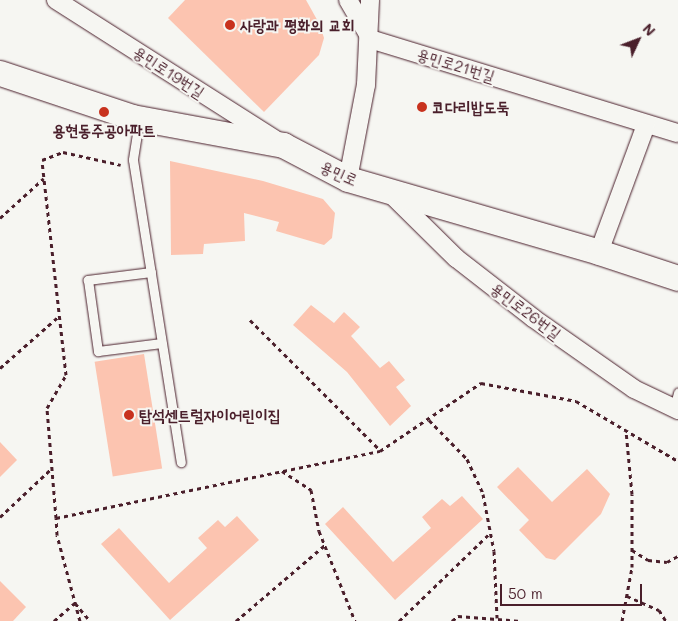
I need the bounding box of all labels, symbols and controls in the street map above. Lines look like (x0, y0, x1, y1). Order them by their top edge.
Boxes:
place label: 사랑과 평화의 교회 (240, 15, 355, 35)
north arrow (613, 15, 663, 65)
marker: 사랑과 평화의 교회 (224, 19, 236, 31)
text: N (639, 19, 660, 40)
street label: 용민로19번길 (130, 42, 208, 102)
street label: 용민로21번길 (415, 44, 497, 86)
place label: 코다리밥도둑 (432, 97, 509, 117)
marker: 코다리밥도둑 (416, 101, 428, 113)
marker: 용현동주공아파트 (98, 106, 110, 118)
place label: 용현동주공아파트 (52, 120, 156, 140)
street label: 용민로 (317, 156, 361, 190)
street label: 용민로26번길 (487, 278, 565, 344)
place label: 탑석센트럴자이어린이집 (139, 405, 281, 425)
marker: 탑석센트럴자이어린이집 (123, 409, 135, 421)
scale bar (503, 574, 646, 606)
text: 50 m (508, 583, 543, 603)

